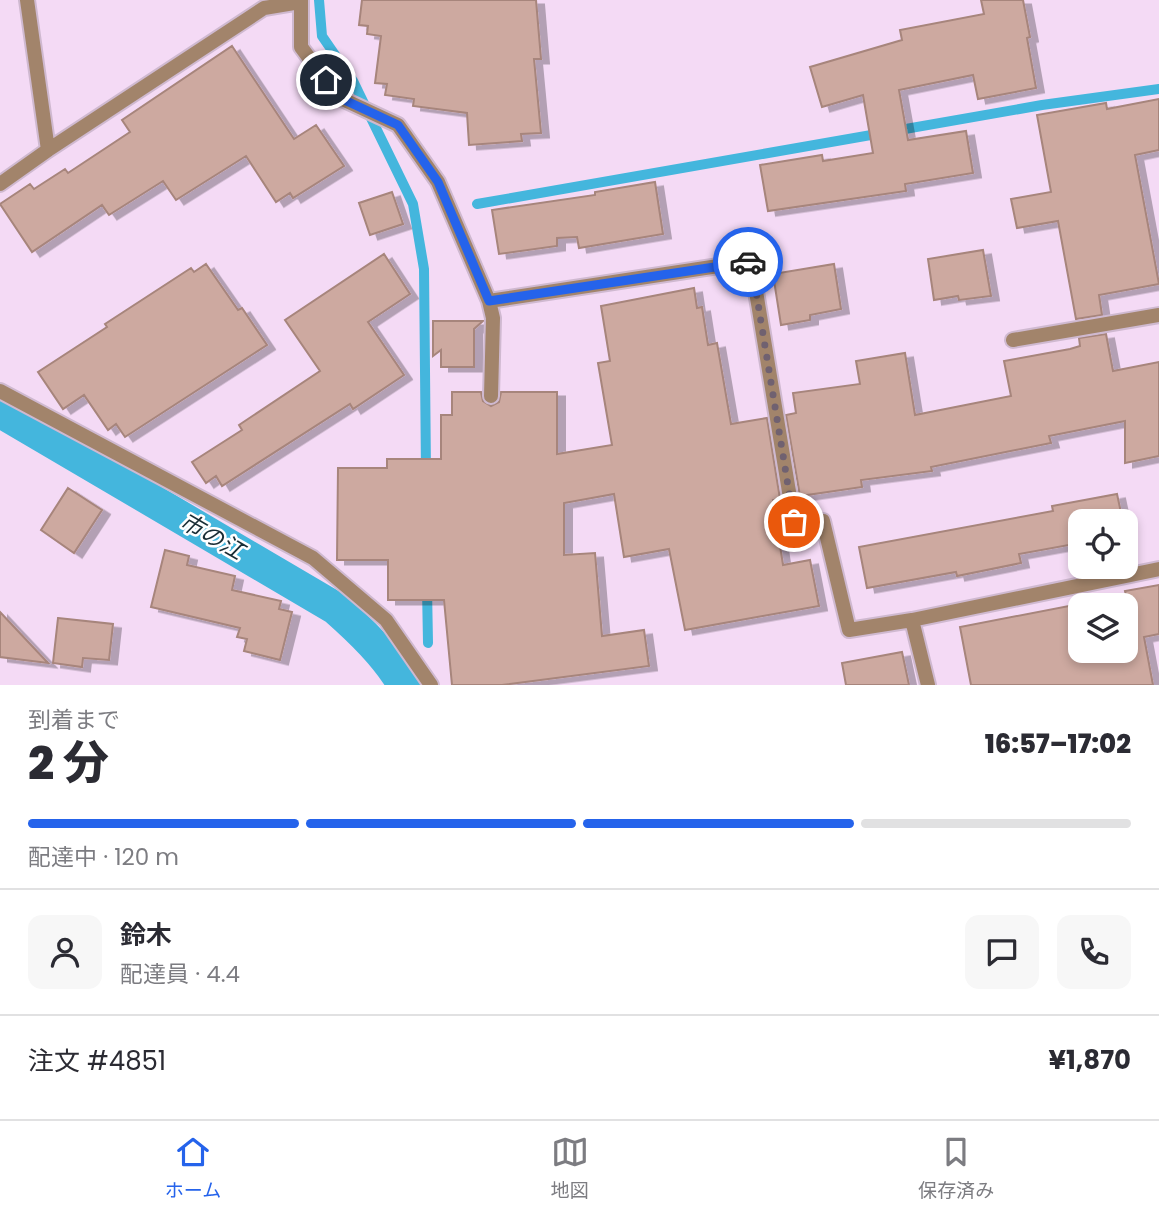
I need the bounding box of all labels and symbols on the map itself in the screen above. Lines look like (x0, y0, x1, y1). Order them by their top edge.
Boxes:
pin (296, 50, 356, 110)
courier (713, 227, 783, 297)
pin (764, 492, 824, 552)
water label: 市の江 (174, 505, 252, 569)

